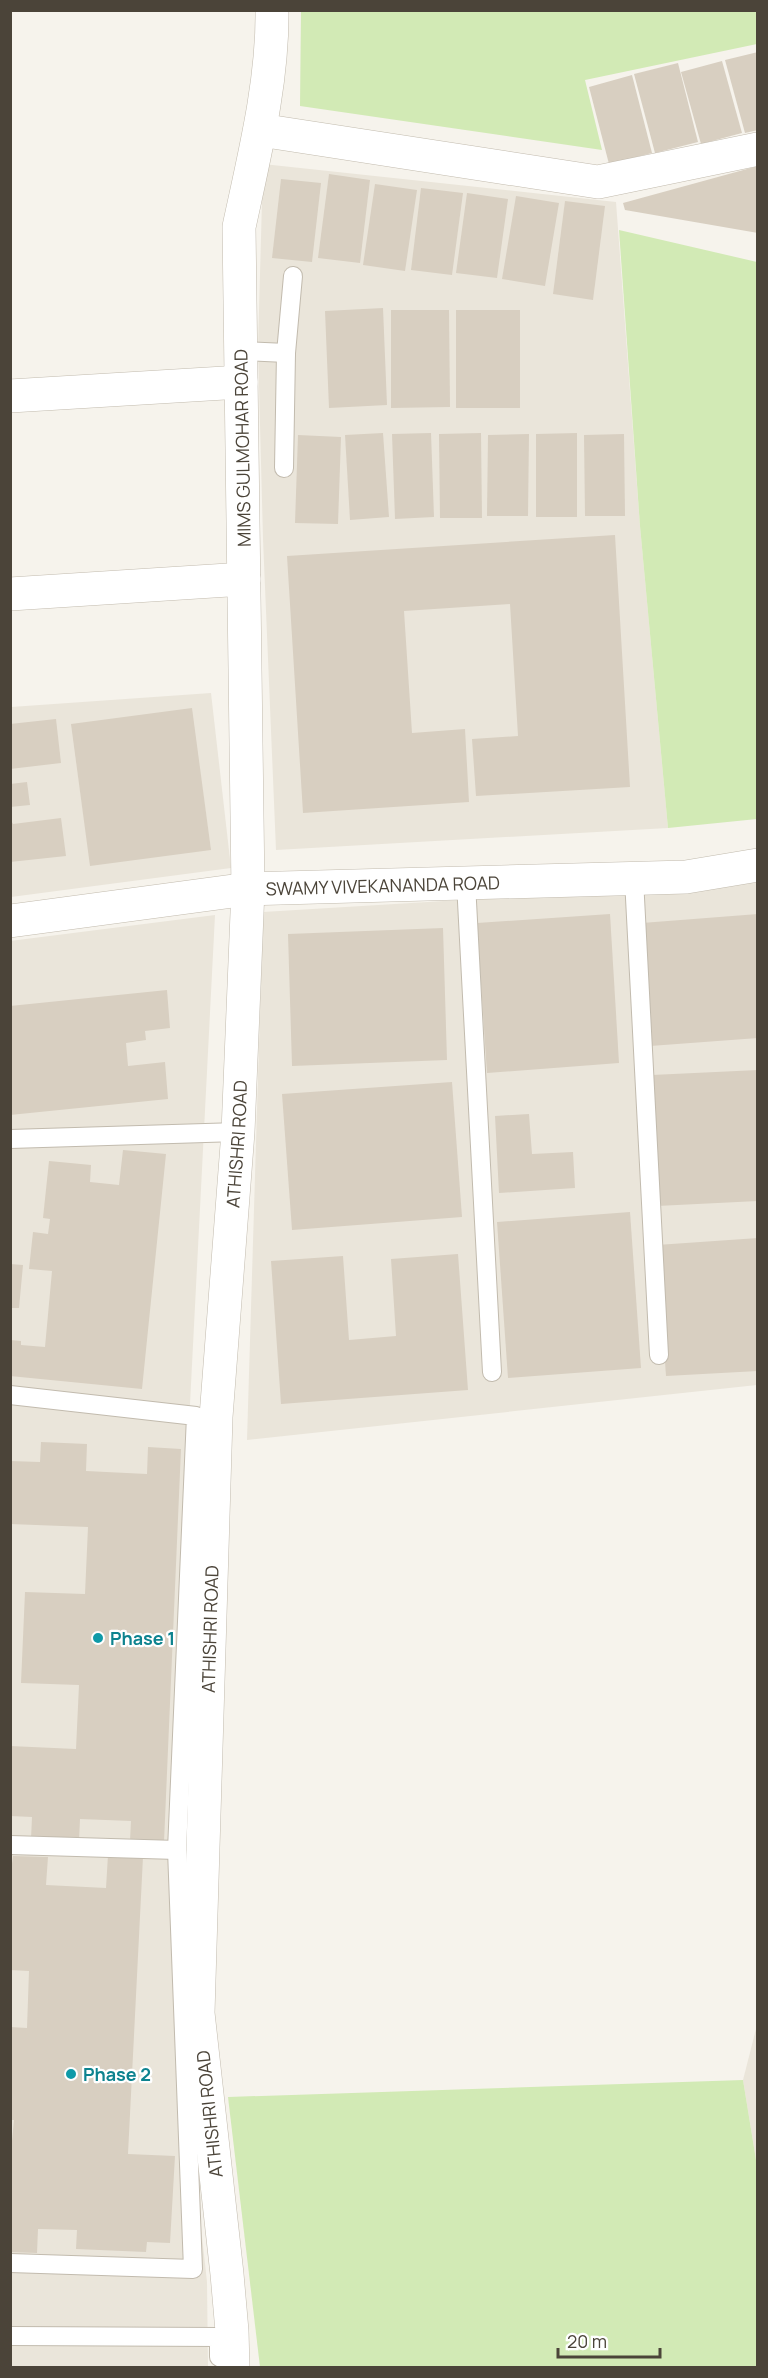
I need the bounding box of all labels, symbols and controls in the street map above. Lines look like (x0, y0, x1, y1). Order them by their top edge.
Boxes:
street label: MIMS GULMOHAR ROAD (228, 349, 256, 547)
street label: SWAMY VIVEKANANDA ROAD (265, 870, 500, 901)
street label: ATHISHRI ROAD (220, 1080, 252, 1209)
street label: ATHISHRI ROAD (196, 1565, 224, 1693)
place label: Phase 1 (110, 1626, 175, 1650)
marker: Phase 1 (91, 1631, 105, 1645)
street label: ATHISHRI ROAD (190, 2049, 228, 2179)
place label: Phase 2 (83, 2062, 151, 2086)
marker: Phase 2 (64, 2067, 78, 2081)
scale bar (558, 2321, 660, 2359)
text: 20 m (567, 2329, 607, 2353)

